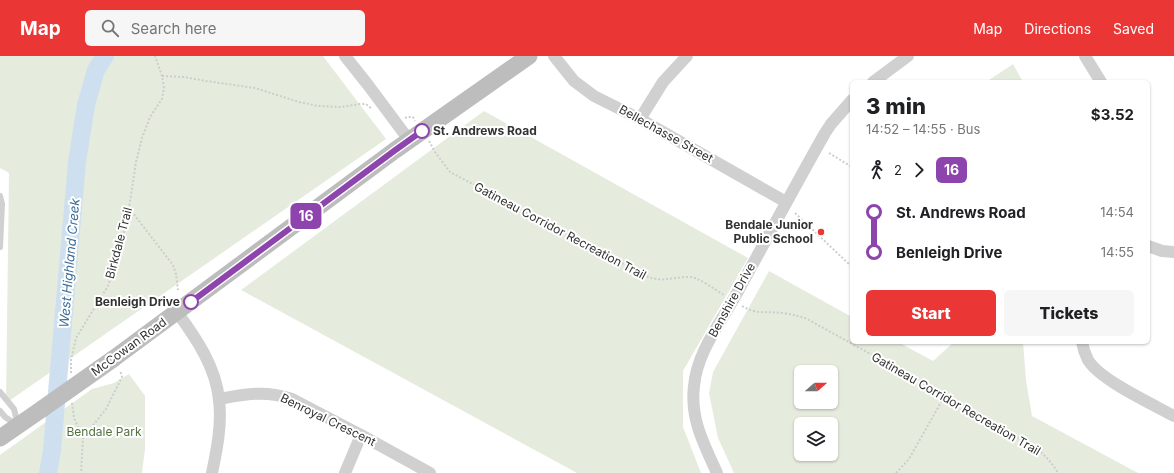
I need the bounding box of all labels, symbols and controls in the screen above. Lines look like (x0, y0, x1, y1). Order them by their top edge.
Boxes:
search box (85, 10, 365, 46)
text: Map (20, 17, 61, 40)
icon: search (99, 17, 121, 39)
text: Search here (131, 19, 216, 38)
text: Map (973, 20, 1002, 37)
text: Directions (1024, 20, 1091, 37)
text: Saved (1113, 20, 1154, 37)
text: 3 min (866, 93, 926, 119)
street label: Bellechasse Street (617, 101, 716, 166)
text: $3.52 (1091, 105, 1134, 124)
text: 14:52 – 14:55 · Bus (866, 121, 980, 137)
marker: St. Andrews Road (414, 123, 430, 139)
place label: St. Andrews Road (433, 123, 537, 138)
icon: walk (866, 159, 888, 181)
icon: forward (908, 159, 930, 181)
text: 16 (944, 161, 959, 178)
text: 2 (894, 162, 902, 178)
street label: Gatineau Corridor Recreation Trail (472, 179, 649, 282)
water label: West Highland Creek (55, 197, 83, 328)
line badge: 16 (288, 203, 324, 229)
text: St. Andrews Road (896, 203, 1026, 222)
text: 14:54 (1100, 204, 1134, 220)
street label: Birkdale Trail (102, 206, 135, 280)
text: 16 (298, 207, 314, 224)
place label: Bendale Junior Public School (725, 217, 813, 246)
marker: Bendale Junior Public School (816, 227, 826, 237)
text: Benleigh Drive (896, 243, 1002, 262)
text: 14:55 (1101, 244, 1134, 260)
street label: Benshire Drive (705, 260, 758, 340)
button: Start (866, 290, 996, 336)
button: Tickets (1004, 290, 1134, 336)
place label: Benleigh Drive (95, 294, 180, 309)
marker: Benleigh Drive (183, 294, 199, 310)
street label: McCowan Road (88, 314, 169, 379)
street label: Gatineau Corridor Recreation Trail (869, 349, 1044, 458)
north arrow (794, 365, 838, 409)
map controls (794, 365, 838, 461)
street label: Benroyal Crescent (278, 390, 378, 449)
button: layers (794, 417, 838, 461)
park label: Bendale Park (67, 424, 142, 439)

